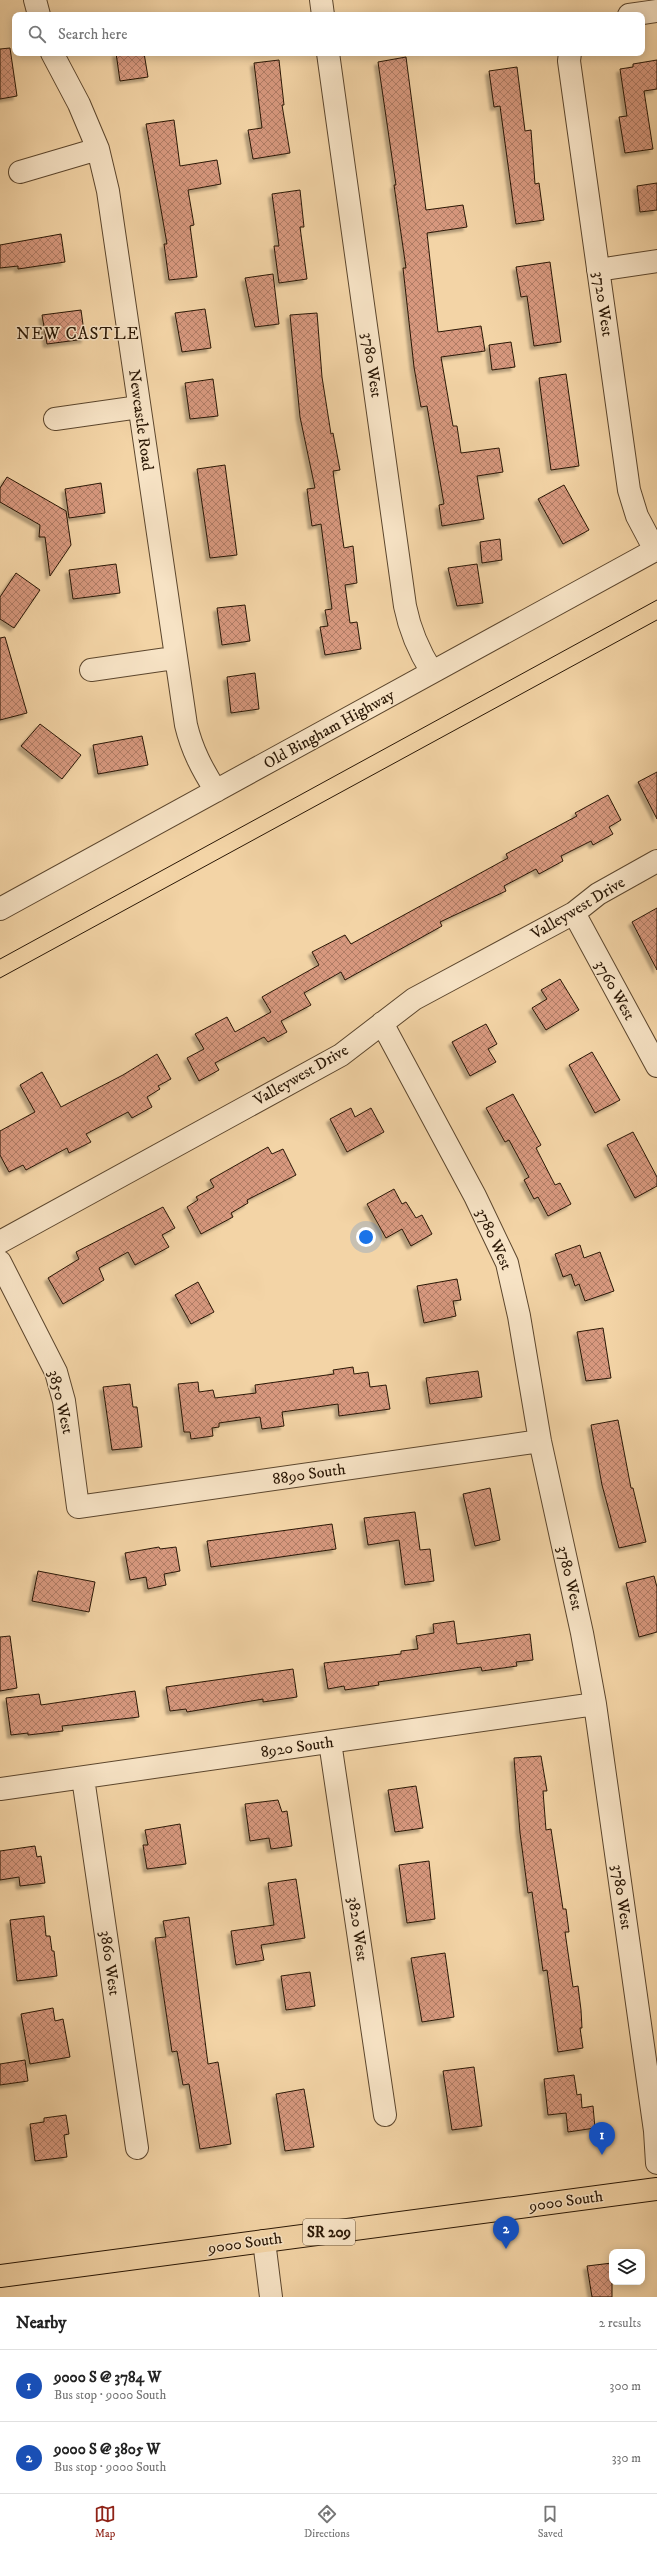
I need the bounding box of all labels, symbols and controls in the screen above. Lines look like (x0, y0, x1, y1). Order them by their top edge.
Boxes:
search box (12, 12, 645, 56)
icon: search (26, 23, 48, 45)
text: Search here (58, 25, 127, 44)
street label: 3720 West (589, 270, 617, 338)
district label: NEW CASTLE (16, 323, 140, 345)
street label: 3780 West (358, 331, 386, 399)
street label: Newcastle Road (124, 368, 158, 472)
street label: Old Bingham Highway (260, 685, 398, 773)
street label: Valleywest Drive (527, 872, 629, 944)
street label: 3760 West (590, 956, 640, 1024)
street label: Valleywest Drive (249, 1040, 352, 1111)
street label: 3780 West (472, 1205, 516, 1273)
your location (356, 1227, 376, 1247)
street label: 3850 West (44, 1368, 78, 1436)
street label: 8890 South (271, 1459, 347, 1489)
street label: 3780 West (553, 1544, 587, 1612)
street label: 8920 South (259, 1732, 335, 1762)
street label: 3780 West (608, 1863, 636, 1931)
street label: 3820 West (344, 1895, 372, 1963)
street label: 3860 West (96, 1929, 124, 1997)
pin: 1 (589, 2122, 615, 2155)
street label: 9000 South (527, 2186, 605, 2216)
pin: 2 (493, 2216, 519, 2249)
road number: SR 209 (303, 2219, 355, 2245)
street label: 9000 South (206, 2228, 284, 2258)
map controls (609, 2249, 645, 2285)
button: layers (609, 2249, 645, 2285)
text: Nearby (16, 2312, 66, 2334)
text: 2 results (599, 2315, 641, 2331)
text: 9000 S @ 3784 W (54, 2368, 161, 2387)
text: 1 (27, 2378, 31, 2394)
text: 300 m (610, 2378, 641, 2394)
text: Bus stop · 9000 South (54, 2387, 166, 2403)
text: 9000 S @ 3805 W (54, 2440, 160, 2459)
text: 2 (26, 2450, 32, 2466)
text: 330 m (612, 2450, 641, 2466)
text: Bus stop · 9000 South (54, 2459, 166, 2475)
tab: Map (94, 2503, 116, 2541)
tab: Directions (304, 2503, 350, 2541)
tab: Saved (538, 2503, 563, 2541)

